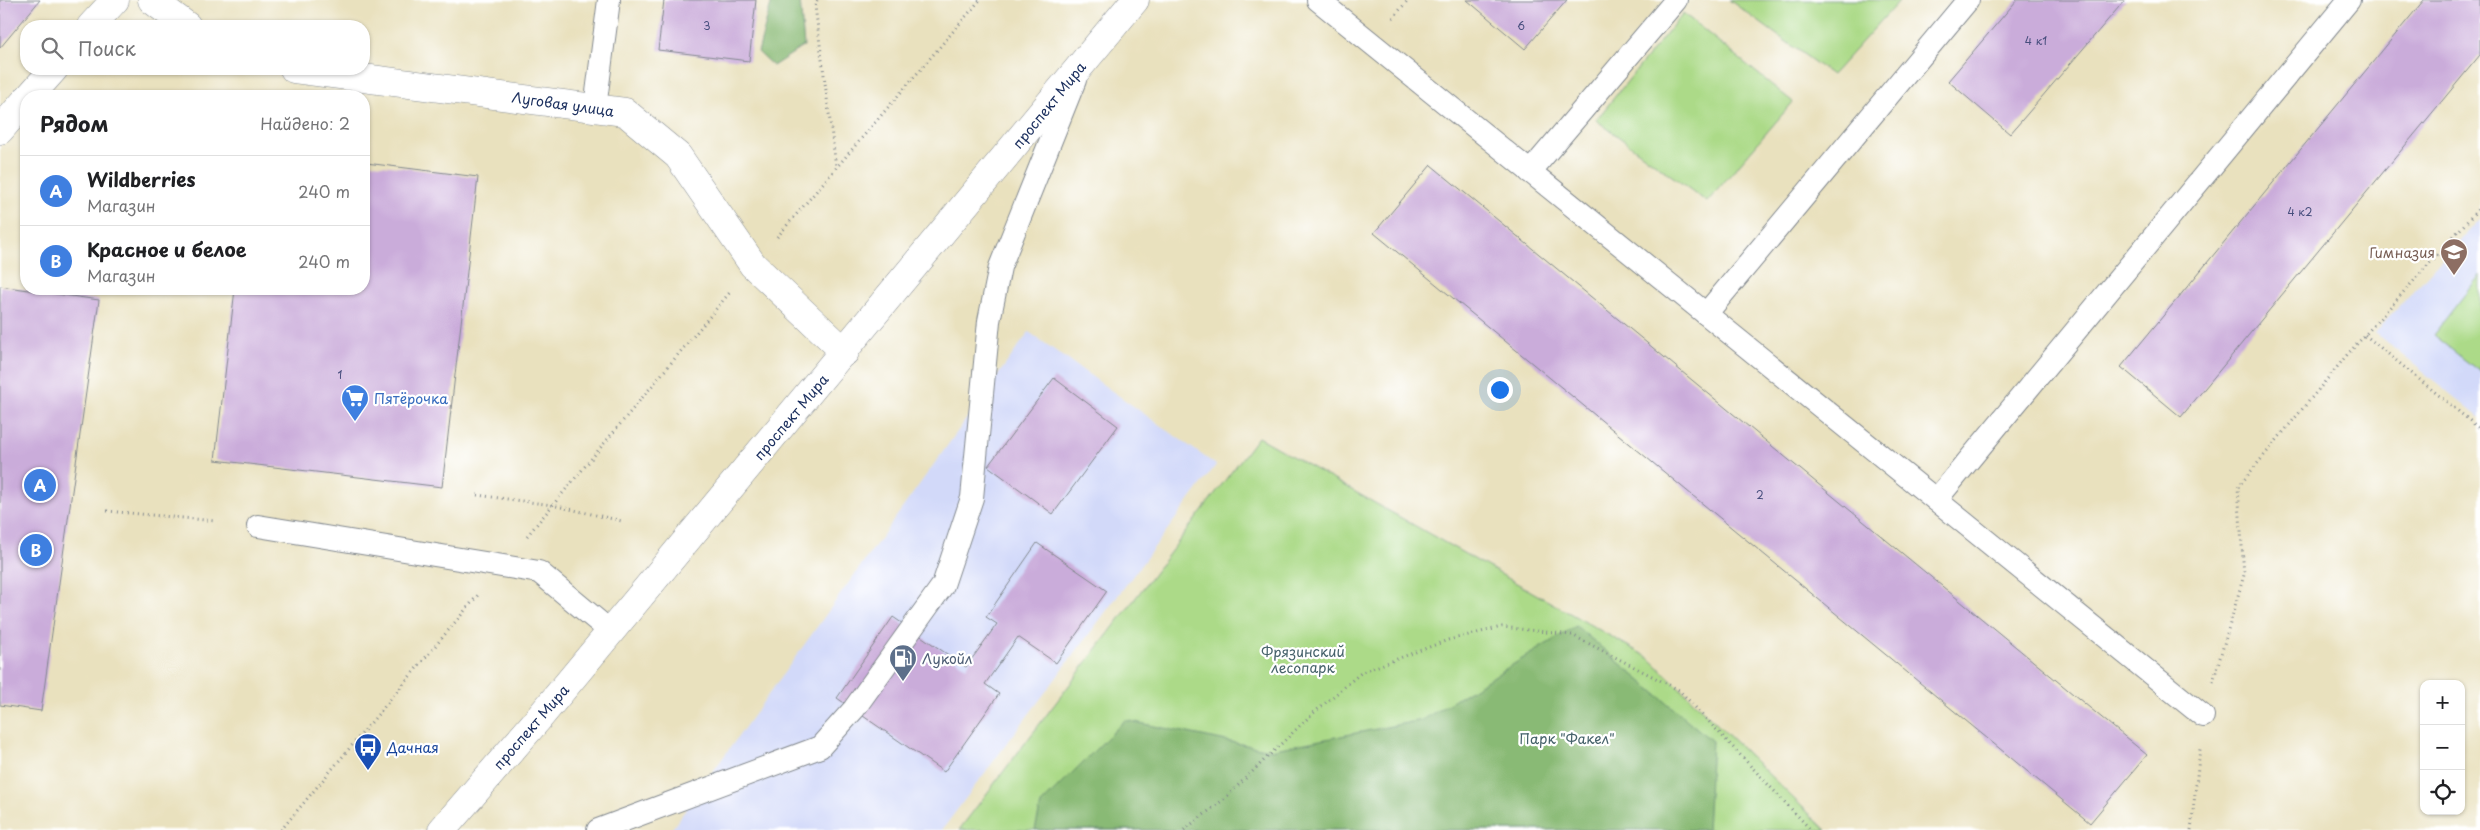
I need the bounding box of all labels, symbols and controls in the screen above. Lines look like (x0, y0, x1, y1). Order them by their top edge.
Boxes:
house number: 3 (703, 17, 711, 34)
house number: 6 (1517, 17, 1525, 34)
search box (20, 20, 370, 75)
house number: 4 к1 (2025, 32, 2047, 49)
icon: search (38, 34, 66, 62)
text: Поиск (78, 34, 136, 62)
street label: проспект Мира (1007, 57, 1091, 153)
street label: Луговая улица (511, 86, 616, 122)
text: Рядом (40, 107, 108, 139)
text: Найдено: 2 (260, 111, 350, 135)
text: Wildberries (87, 165, 196, 193)
text: A (50, 179, 62, 203)
text: 240 m (298, 179, 350, 203)
text: Магазин (87, 193, 156, 217)
house number: 4 к2 (2287, 203, 2313, 220)
text: Красное и белое (87, 235, 246, 263)
school or university icon: Гимназия (2439, 237, 2469, 276)
place label: Гимназия (2369, 242, 2435, 263)
text: B (51, 249, 61, 273)
text: 240 m (298, 249, 350, 273)
text: Магазин (87, 263, 156, 287)
house number: 1 (338, 366, 343, 383)
street label: проспект Мира (749, 369, 833, 465)
your location (1487, 377, 1513, 403)
supermarket icon: Пятёрочка (340, 383, 370, 422)
place label: Пятёрочка (374, 388, 448, 409)
pin: A (24, 466, 56, 504)
house number: 2 (1756, 486, 1764, 503)
pin: B (20, 531, 52, 569)
park label: Фрязинский лесопарк (1261, 641, 1345, 678)
fuel station icon: Лукойл (888, 643, 918, 682)
place label: Лукойл (922, 648, 972, 669)
street label: проспект Мира (488, 680, 574, 774)
map controls (2420, 680, 2465, 815)
button: + (2420, 680, 2465, 725)
button: − (2420, 725, 2465, 770)
park label: Парк "Факел" (1519, 728, 1615, 749)
bus stop icon: Дачная (353, 732, 383, 771)
place label: Дачная (386, 737, 439, 758)
button: locate (2420, 770, 2465, 815)

